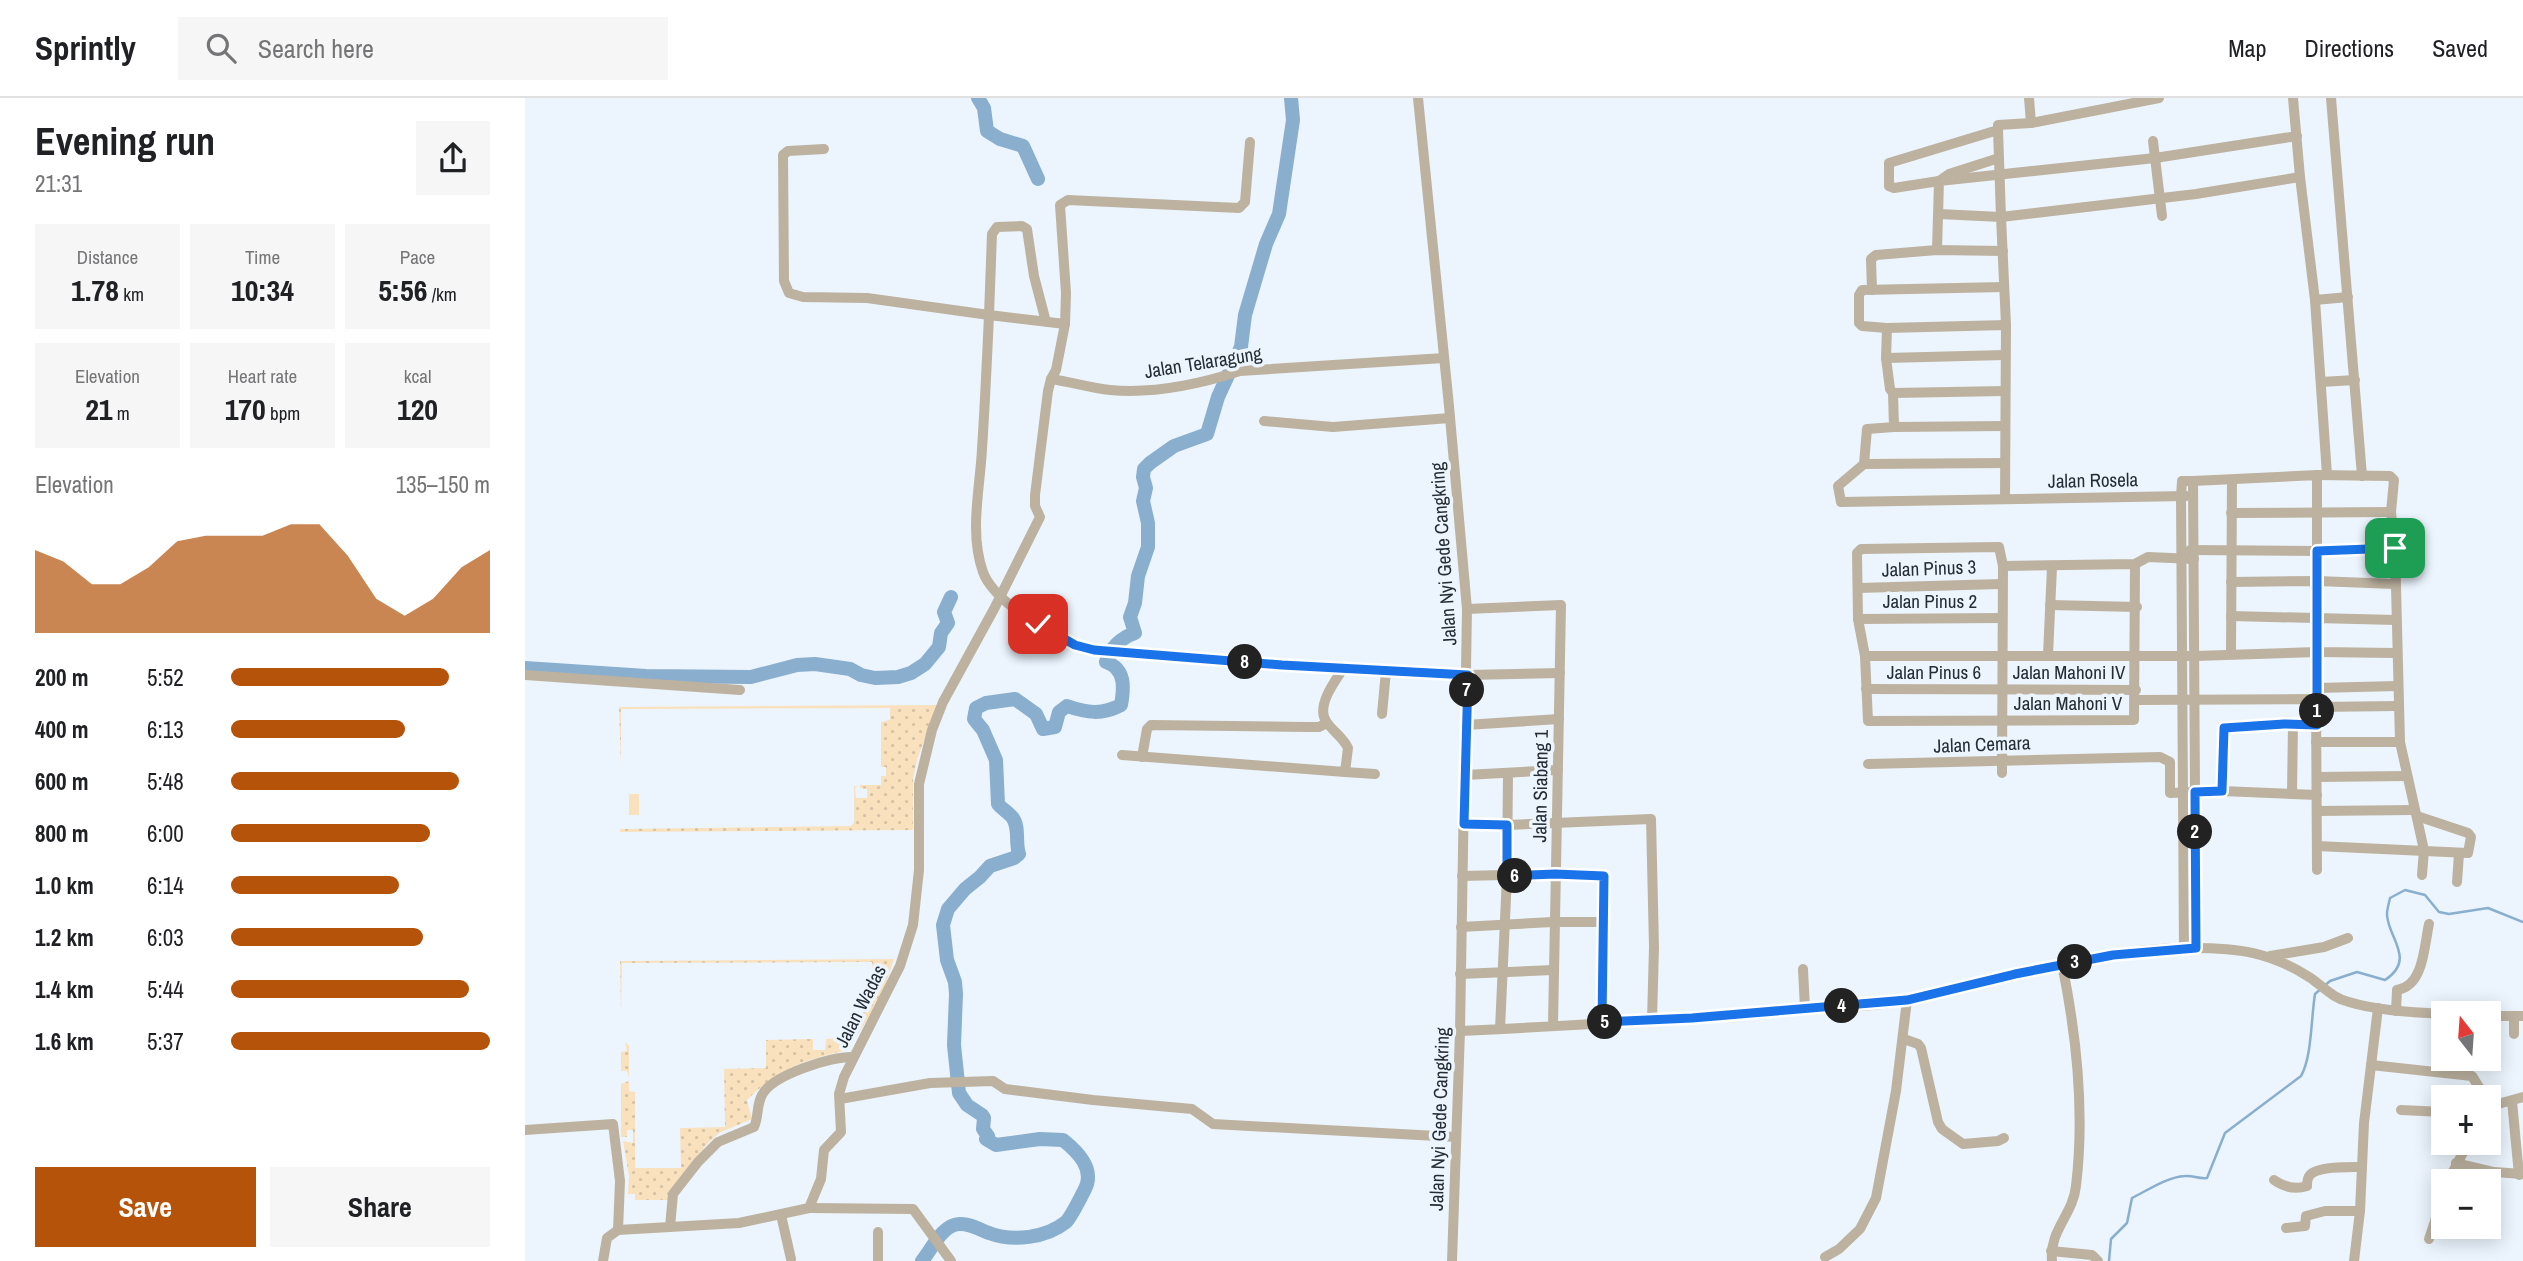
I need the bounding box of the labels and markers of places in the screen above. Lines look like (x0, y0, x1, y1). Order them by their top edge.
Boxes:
pin (2365, 518, 2425, 578)
pin (1008, 594, 1068, 654)
pin: 8 (1227, 644, 1263, 680)
pin: 7 (1450, 672, 1485, 708)
pin: 1 (2299, 694, 2335, 728)
pin: 2 (2177, 814, 2213, 850)
pin: 6 (1497, 858, 1532, 894)
pin: 3 (2057, 944, 2093, 980)
pin: 4 (1825, 988, 1859, 1024)
pin: 5 (1587, 1004, 1623, 1040)

